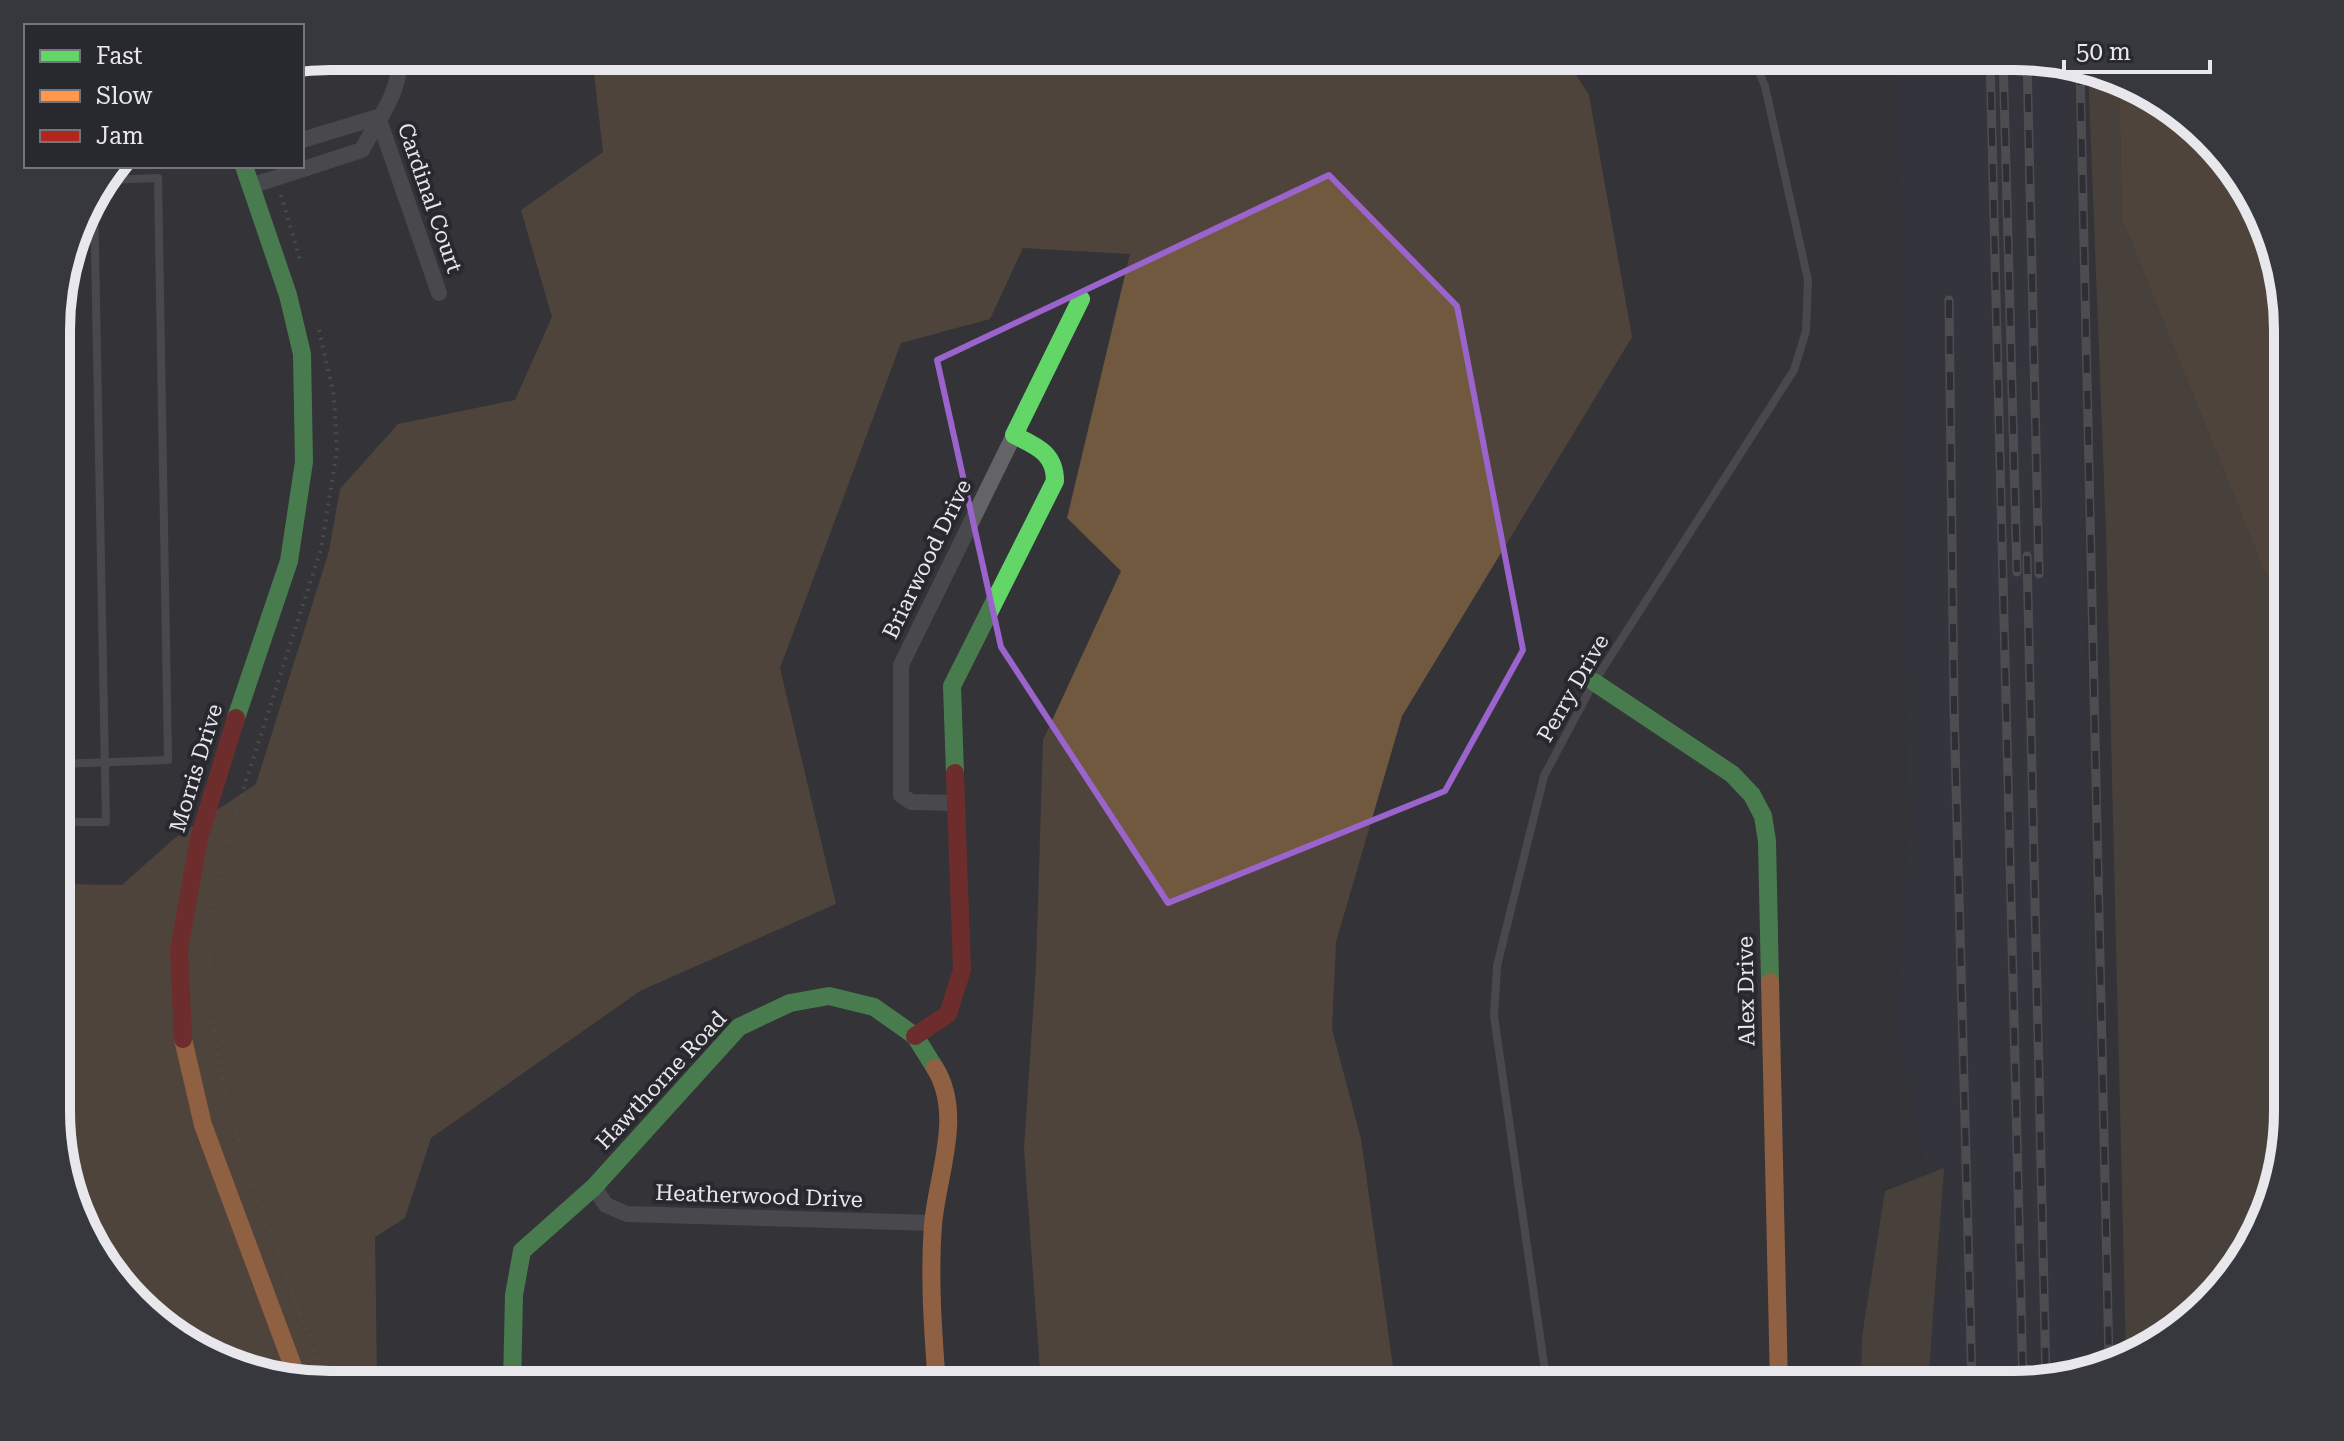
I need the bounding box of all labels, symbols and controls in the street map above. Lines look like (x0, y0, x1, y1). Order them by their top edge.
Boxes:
legend (24, 24, 304, 168)
scale bar (2064, 24, 2210, 74)
text: 50 m (2076, 38, 2131, 66)
text: Fast (96, 42, 143, 70)
text: Slow (96, 82, 153, 110)
street label: Cardinal Court (393, 120, 467, 276)
text: Jam (96, 122, 144, 150)
street label: Briarwood Drive (878, 475, 976, 643)
street label: Perry Drive (1532, 630, 1614, 746)
street label: Morris Drive (165, 701, 227, 835)
street label: Alex Drive (1733, 936, 1759, 1046)
street label: Hawthorne Road (591, 1006, 731, 1154)
street label: Heatherwood Drive (655, 1180, 863, 1212)

